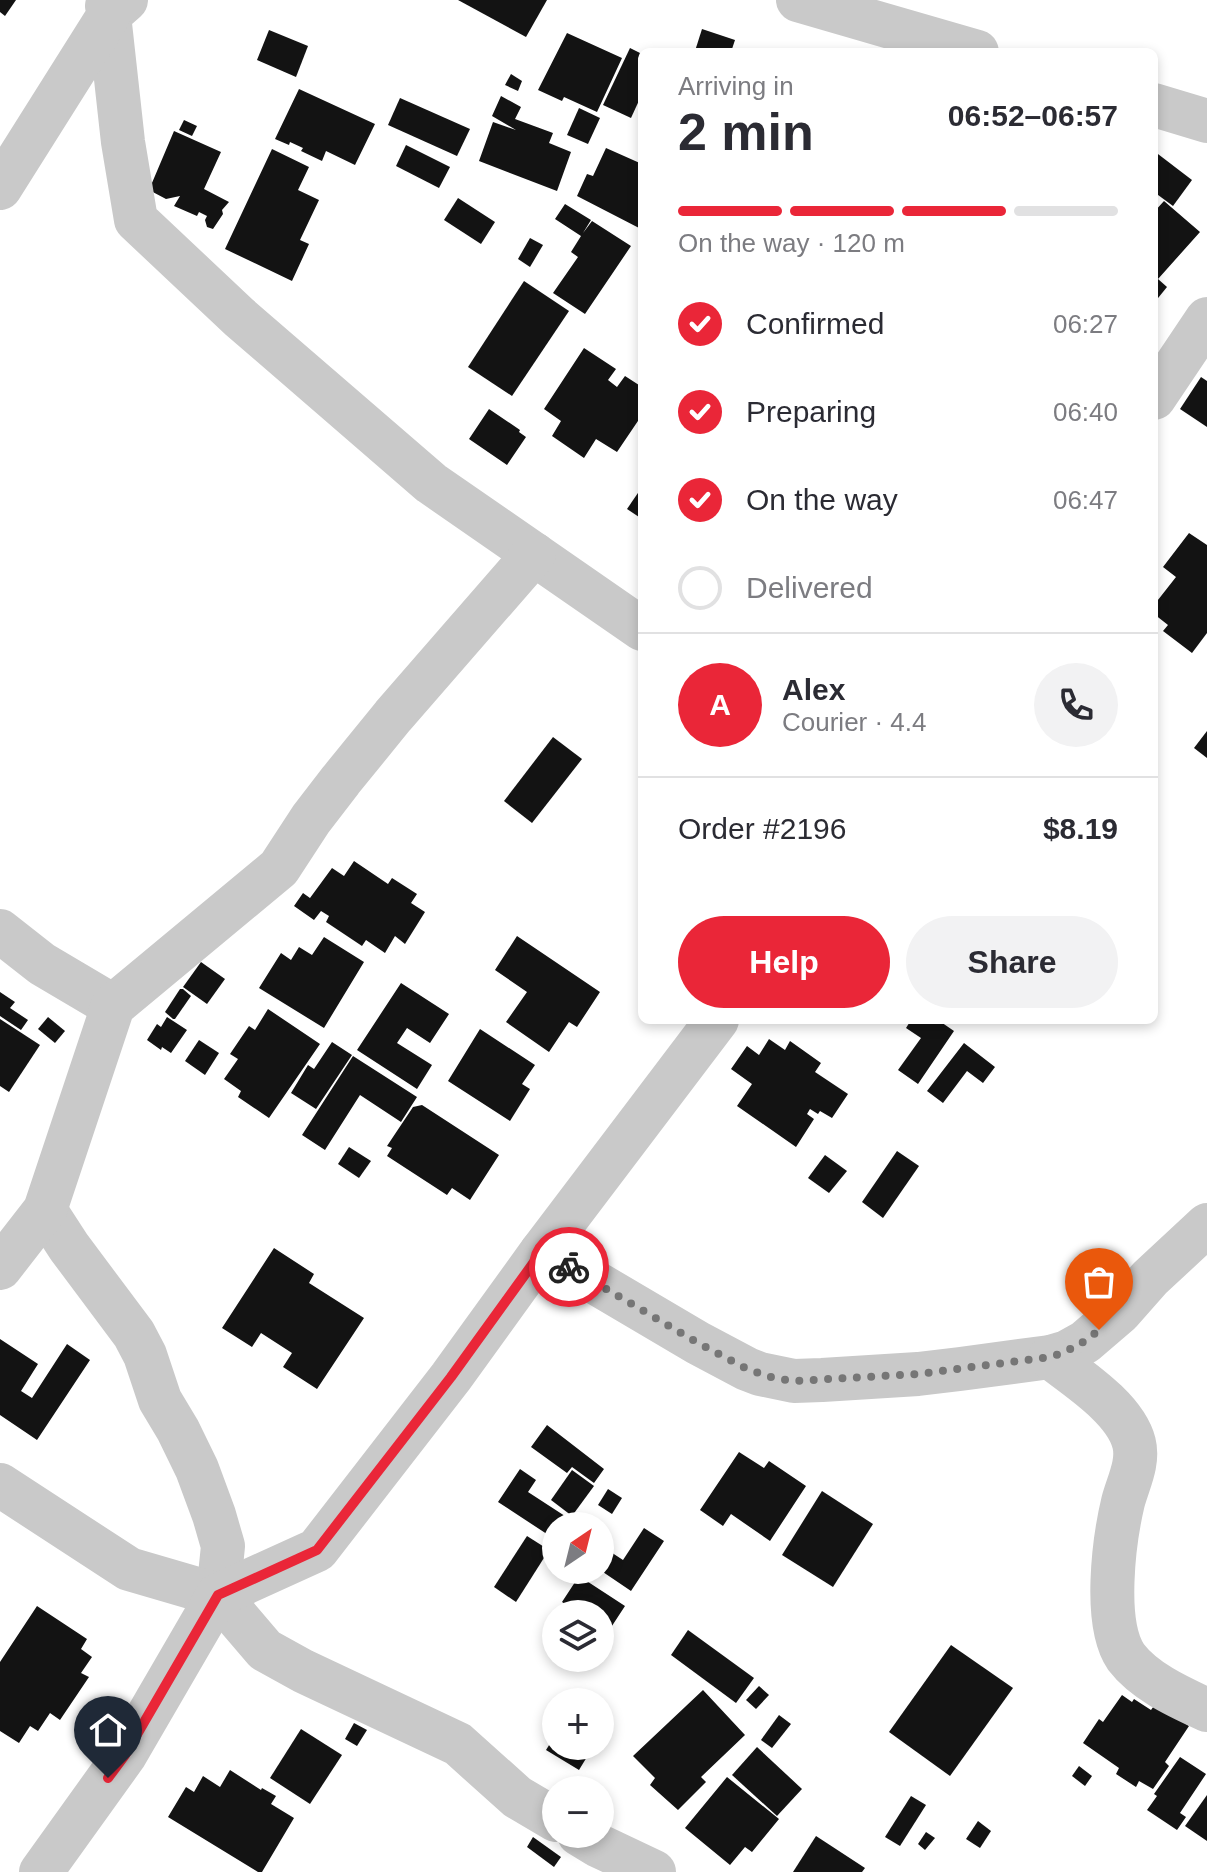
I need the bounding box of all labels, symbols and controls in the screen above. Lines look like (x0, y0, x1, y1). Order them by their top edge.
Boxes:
text: Arriving in (678, 71, 794, 101)
text: 06:52–06:57 (948, 99, 1118, 132)
text: 2 min (678, 103, 814, 161)
text: On the way · 120 m (678, 228, 905, 258)
icon: check (678, 302, 722, 346)
text: Confirmed (746, 307, 884, 340)
text: 06:27 (1053, 309, 1118, 339)
icon: check (678, 390, 722, 434)
text: Preparing (746, 395, 876, 428)
text: 06:40 (1053, 397, 1118, 427)
icon: check (678, 478, 722, 522)
text: On the way (746, 483, 898, 516)
text: 06:47 (1053, 485, 1118, 515)
text: Delivered (746, 571, 873, 604)
button: phone (1034, 663, 1118, 747)
text: Alex (782, 673, 845, 706)
text: A (709, 688, 731, 721)
text: Courier · 4.4 (782, 707, 927, 737)
text: Order #2196 (678, 812, 846, 845)
text: $8.19 (1043, 812, 1118, 845)
button: Help (678, 916, 890, 1008)
button: Share (906, 916, 1118, 1008)
courier (529, 1227, 609, 1307)
icon: bike (547, 1245, 591, 1289)
pin (1065, 1248, 1133, 1330)
icon: bag (1077, 1260, 1121, 1304)
north arrow (542, 1512, 614, 1584)
map controls (542, 1512, 614, 1848)
button: layers (542, 1600, 614, 1672)
button: + (542, 1688, 614, 1760)
pin (74, 1696, 142, 1778)
icon: home (86, 1708, 130, 1752)
button: − (542, 1776, 614, 1848)

